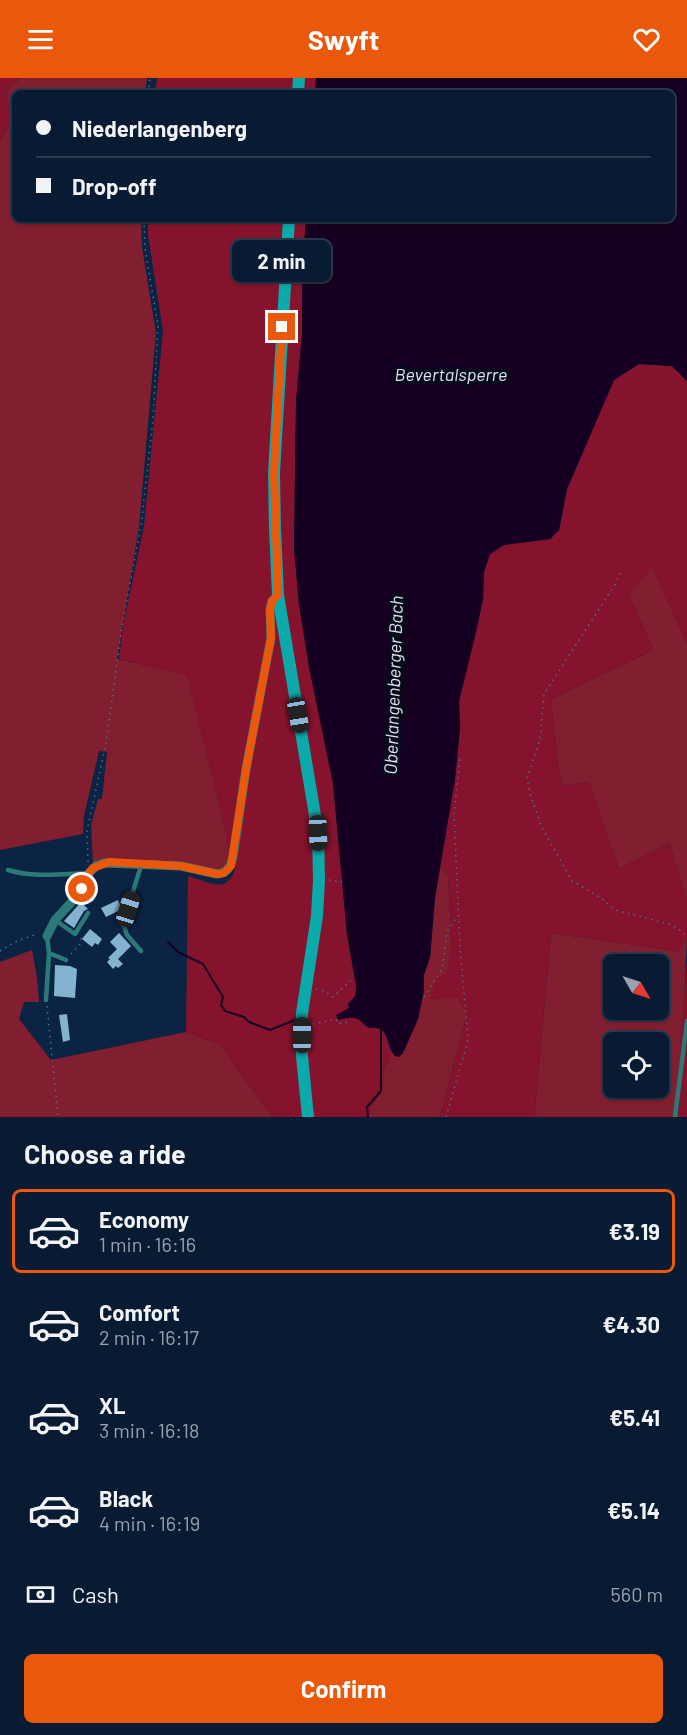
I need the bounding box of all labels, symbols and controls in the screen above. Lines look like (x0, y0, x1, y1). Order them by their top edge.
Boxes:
icon: menu (24, 23, 57, 56)
text: Swyft (308, 23, 379, 55)
icon: heart (630, 23, 663, 56)
text: Niederlangenberg (72, 115, 247, 141)
text: Drop-off (72, 173, 156, 199)
callout: 2 min (232, 240, 332, 282)
text: 2 min (258, 249, 305, 273)
route end (268, 313, 295, 340)
water label: Bevertalsperre (395, 363, 507, 385)
water label: Oberlangenberger Bach (379, 595, 407, 775)
car (286, 696, 310, 734)
car (308, 815, 328, 851)
route start (68, 875, 95, 902)
car (114, 889, 142, 929)
north arrow (603, 954, 669, 1020)
map controls (603, 954, 669, 1098)
car (293, 1017, 311, 1053)
button: locate (603, 1032, 669, 1098)
text: Choose a ride (24, 1137, 186, 1169)
icon: car (27, 1204, 81, 1258)
text: Economy (99, 1206, 189, 1232)
text: €3.19 (609, 1218, 660, 1244)
text: 1 min · 16:16 (99, 1232, 196, 1256)
icon: car (27, 1297, 81, 1351)
text: Comfort (99, 1299, 180, 1325)
text: €4.30 (602, 1311, 660, 1337)
text: 2 min · 16:17 (99, 1325, 199, 1349)
icon: car (27, 1390, 81, 1444)
text: XL (99, 1392, 125, 1418)
text: €5.41 (609, 1404, 660, 1430)
text: 3 min · 16:18 (99, 1418, 199, 1442)
icon: car (27, 1483, 81, 1537)
text: Black (99, 1485, 153, 1511)
text: €5.14 (607, 1497, 660, 1523)
text: 4 min · 16:19 (99, 1511, 200, 1535)
icon: cash (24, 1578, 57, 1611)
text: Cash (72, 1581, 119, 1607)
text: 560 m (611, 1582, 663, 1606)
button: Confirm (24, 1654, 663, 1723)

